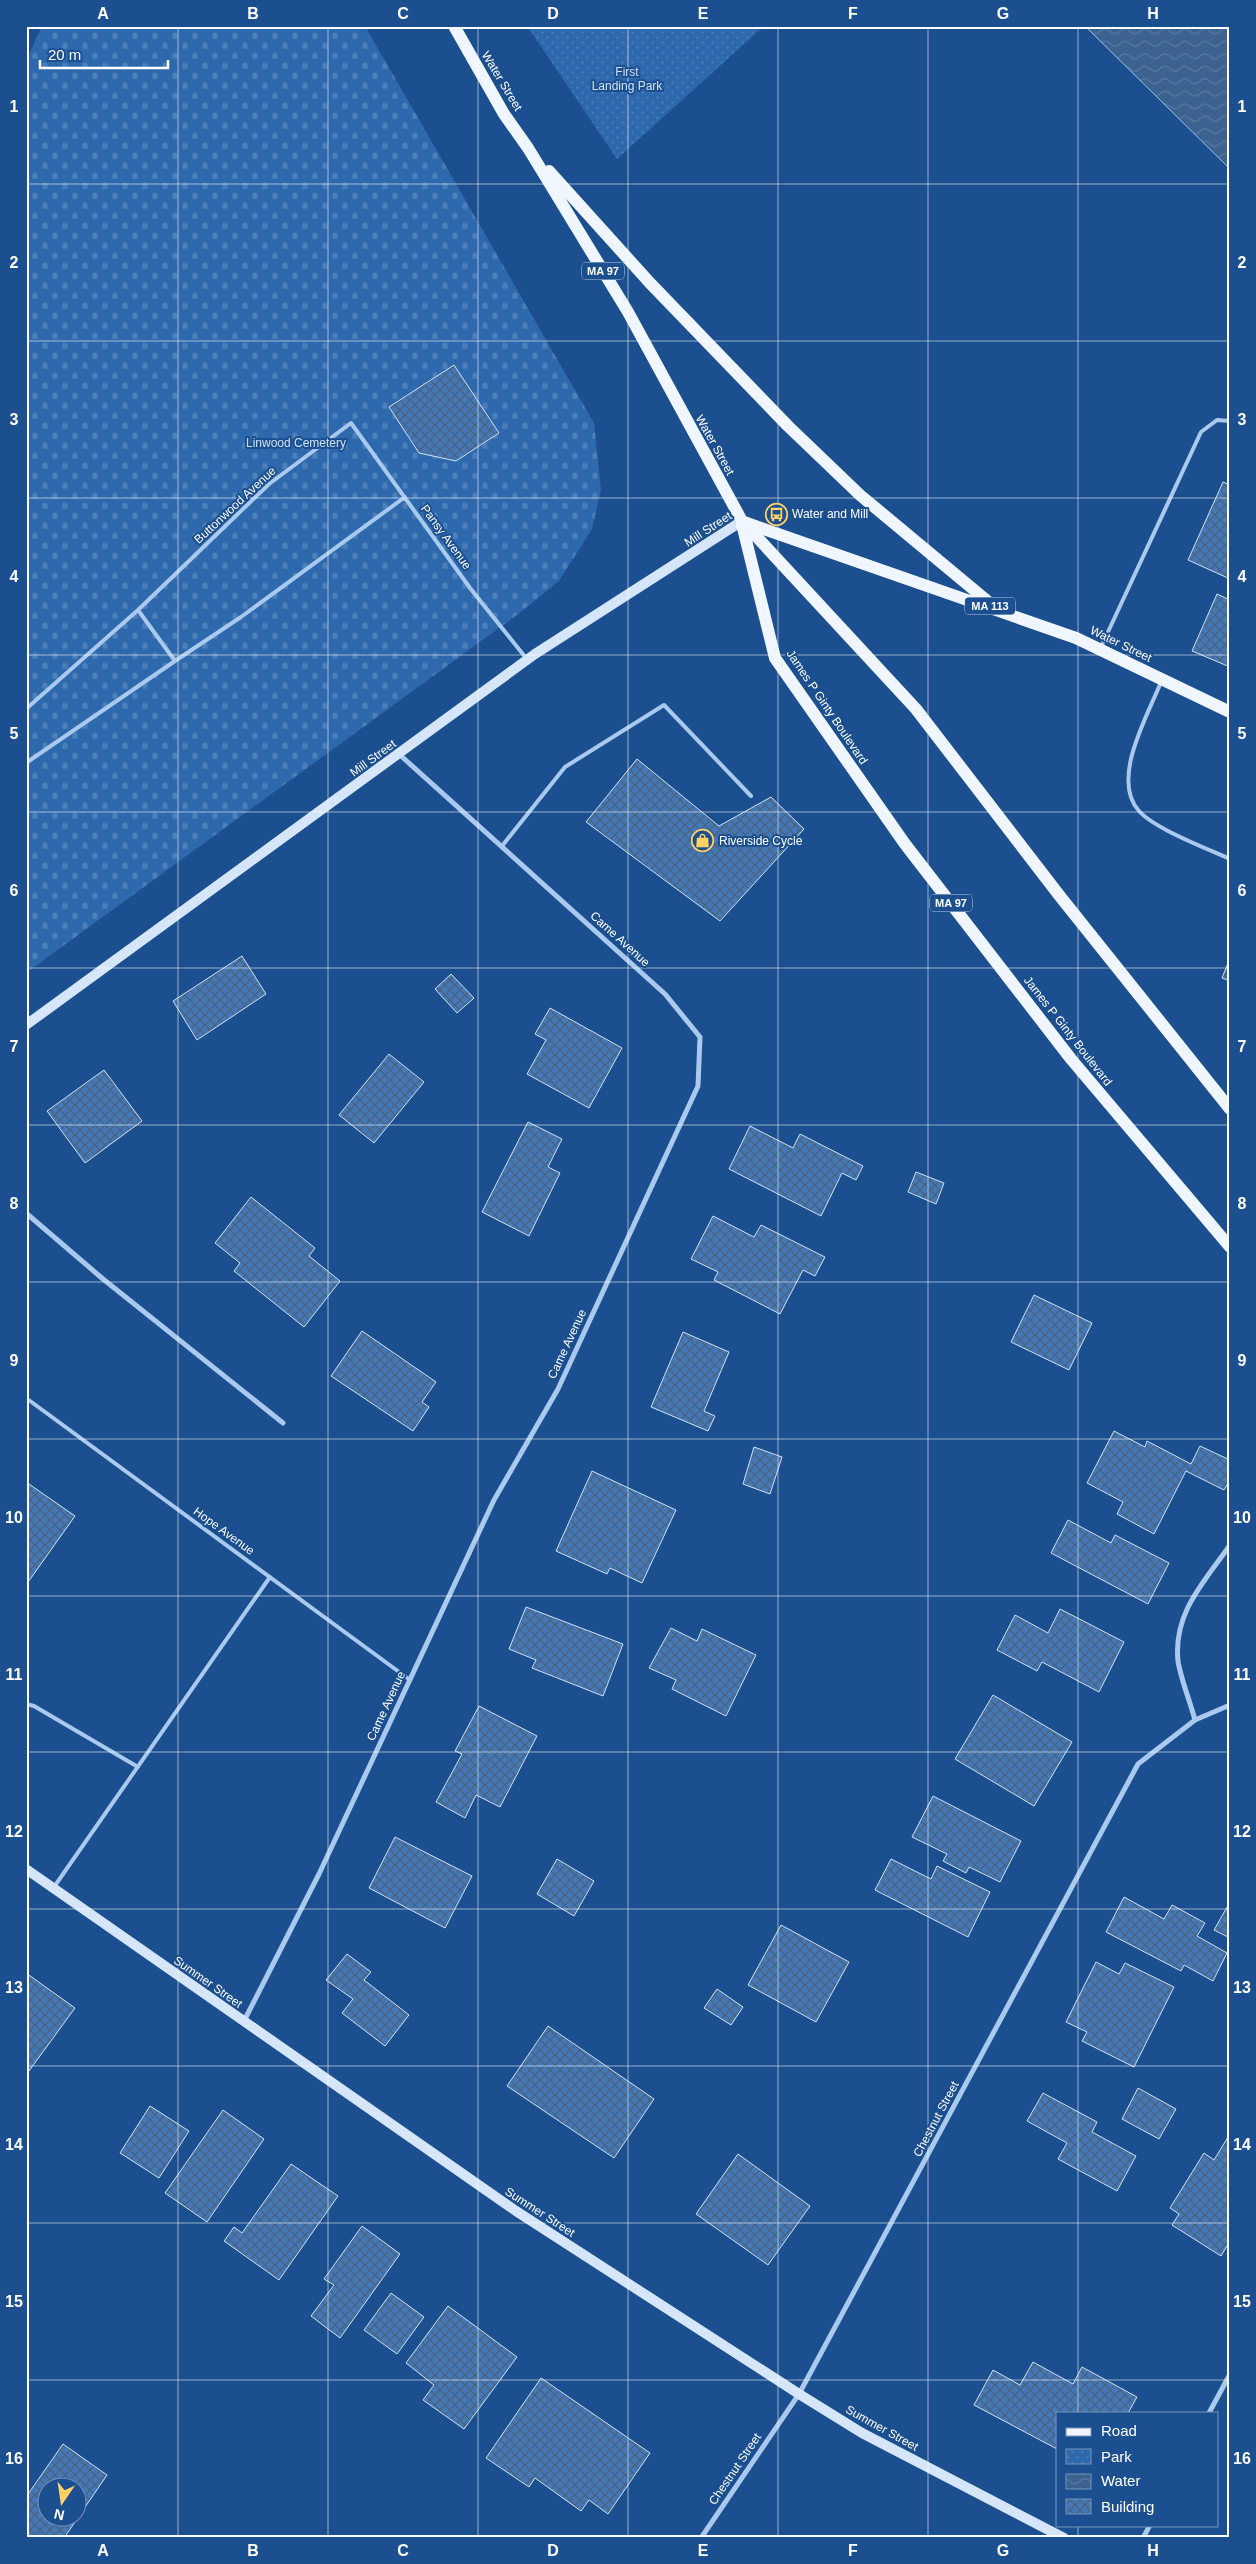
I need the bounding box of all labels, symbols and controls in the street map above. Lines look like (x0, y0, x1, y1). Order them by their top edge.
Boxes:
text: A (97, 5, 109, 22)
text: B (247, 5, 259, 22)
text: C (397, 5, 409, 22)
text: D (547, 5, 559, 22)
text: E (698, 5, 709, 22)
text: F (848, 5, 858, 22)
text: G (997, 5, 1009, 22)
text: H (1147, 5, 1159, 22)
scale bar (40, 38, 168, 70)
text: 20 m (48, 46, 81, 63)
street label: Water Street (479, 49, 526, 114)
park label: First Landing Park (592, 65, 663, 93)
text: 1 (10, 98, 19, 115)
text: 1 (1238, 98, 1247, 115)
text: 2 (10, 254, 19, 271)
text: 2 (1238, 254, 1247, 271)
road number: MA 97 (582, 262, 624, 280)
text: 3 (10, 411, 19, 428)
text: 3 (1238, 411, 1247, 428)
street label: Water Street (693, 412, 738, 478)
park label: Linwood Cemetery (246, 436, 346, 450)
street label: Buttonwood Avenue (191, 463, 279, 546)
street label: Pansy Avenue (418, 502, 474, 572)
bus stop icon: Water and Mill (764, 502, 788, 526)
place label: Water and Mill (792, 507, 868, 521)
street label: Mill Street (682, 508, 735, 549)
text: 4 (10, 568, 19, 585)
text: 4 (1238, 568, 1247, 585)
road number: MA 113 (965, 598, 1015, 614)
street label: Water Street (1088, 623, 1155, 665)
street label: James P Ginty Boulevard (783, 647, 871, 767)
text: 5 (10, 725, 19, 742)
text: 5 (1238, 725, 1247, 742)
street label: Mill Street (347, 736, 399, 779)
shop icon: Riverside Cycle (691, 829, 715, 853)
place label: Riverside Cycle (719, 834, 803, 848)
text: 6 (10, 882, 19, 899)
text: 6 (1238, 882, 1247, 899)
road number: MA 97 (930, 894, 972, 911)
street label: Came Avenue (587, 909, 653, 970)
street label: James P Ginty Boulevard (1021, 973, 1115, 1089)
text: 7 (10, 1038, 19, 1055)
text: 7 (1238, 1038, 1247, 1055)
text: 8 (10, 1195, 19, 1212)
text: 8 (1238, 1195, 1247, 1212)
street label: Came Avenue (545, 1307, 589, 1381)
text: 9 (10, 1352, 19, 1369)
text: 9 (1238, 1352, 1247, 1369)
street label: Hope Avenue (191, 1504, 257, 1558)
text: 10 (5, 1509, 23, 1526)
text: 10 (1233, 1509, 1251, 1526)
text: 11 (6, 1666, 23, 1683)
text: 11 (1234, 1666, 1251, 1683)
street label: Came Avenue (364, 1669, 408, 1743)
text: 12 (5, 1823, 23, 1840)
text: 12 (1233, 1823, 1251, 1840)
street label: Summer Street (171, 1953, 246, 2011)
text: 13 (5, 1979, 23, 1996)
text: 13 (1233, 1979, 1251, 1996)
street label: Chestnut Street (910, 2078, 962, 2159)
text: 14 (5, 2136, 23, 2153)
text: 14 (1233, 2136, 1251, 2153)
street label: Summer Street (502, 2184, 578, 2240)
text: 15 (5, 2293, 23, 2310)
text: 15 (1233, 2293, 1251, 2310)
street label: Summer Street (843, 2402, 921, 2454)
legend (1056, 2412, 1218, 2526)
text: Road (1101, 2422, 1137, 2439)
street label: Chestnut Street (706, 2430, 764, 2507)
text: Park (1101, 2448, 1132, 2465)
text: 16 (5, 2450, 23, 2467)
text: 16 (1233, 2450, 1251, 2467)
text: Water (1101, 2472, 1140, 2489)
north arrow (38, 2476, 88, 2526)
text: Building (1101, 2498, 1154, 2515)
text: N (52, 2506, 66, 2524)
text: A (97, 2542, 109, 2559)
text: B (247, 2542, 259, 2559)
text: C (397, 2542, 409, 2559)
text: D (547, 2542, 559, 2559)
text: E (698, 2542, 709, 2559)
text: F (848, 2542, 858, 2559)
text: G (997, 2542, 1009, 2559)
text: H (1147, 2542, 1159, 2559)

